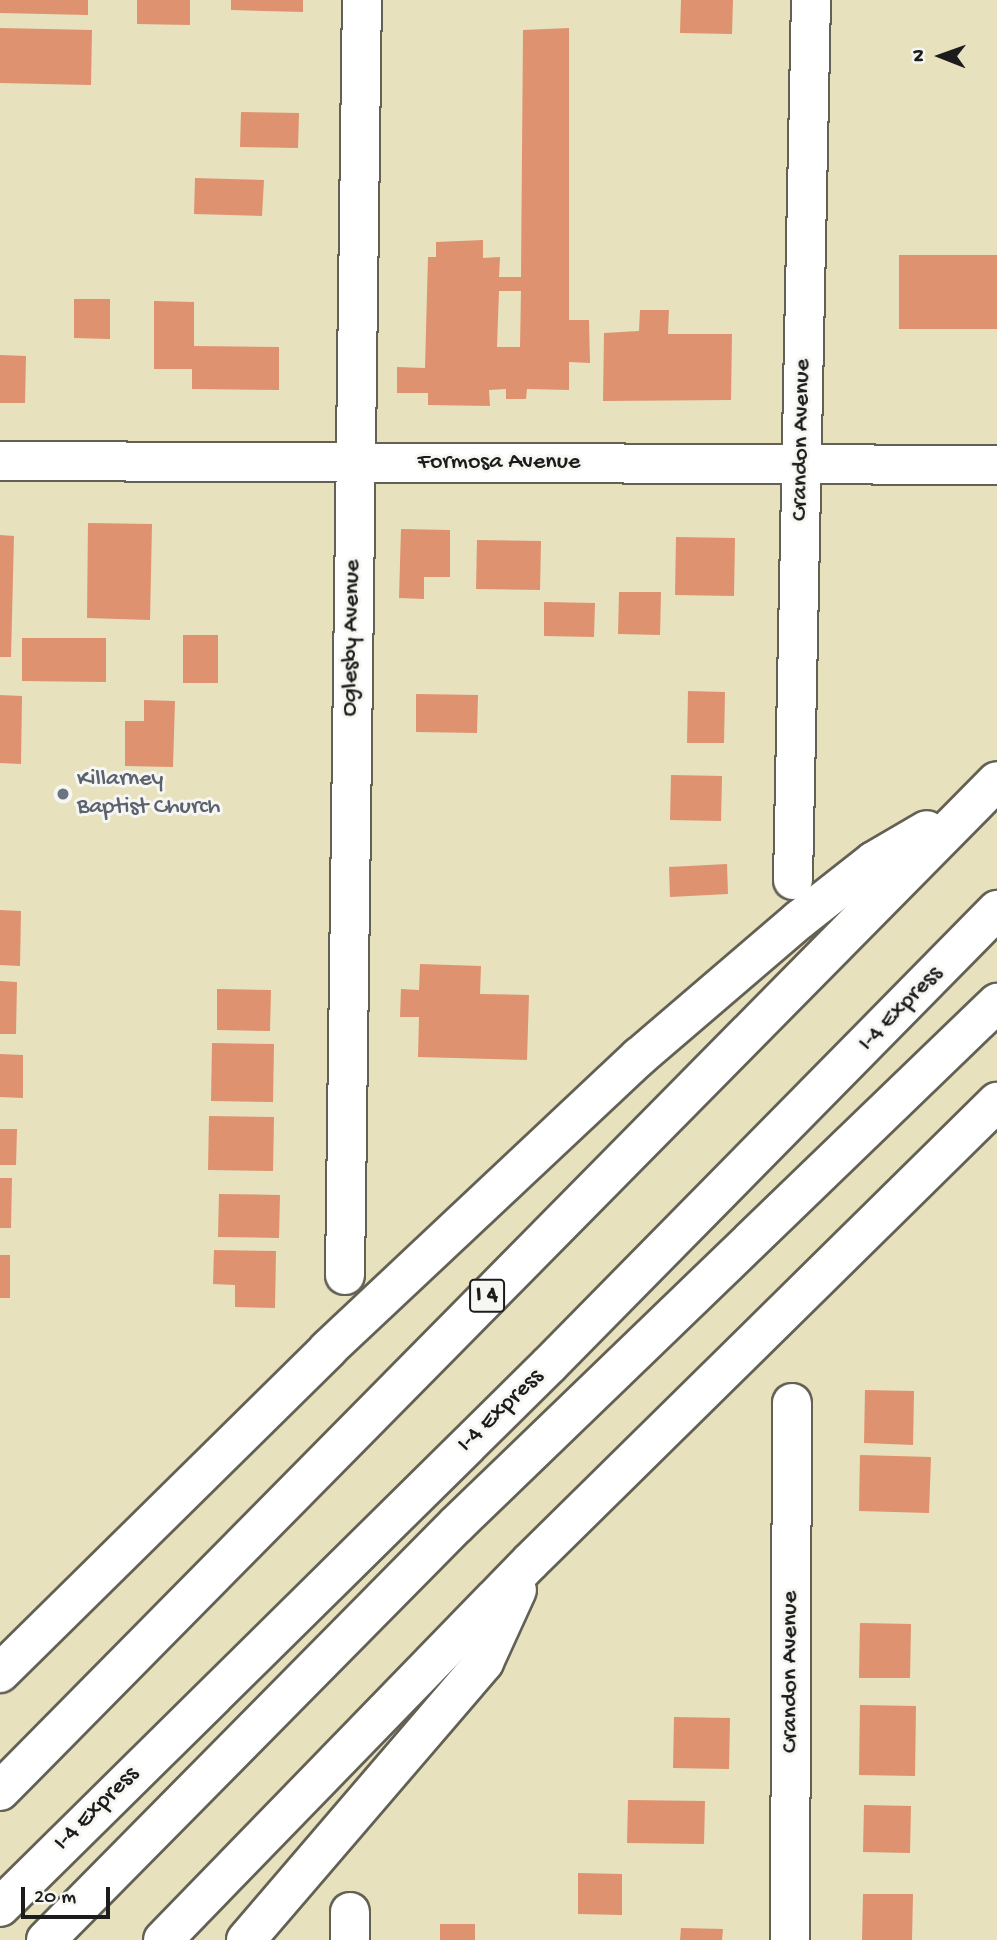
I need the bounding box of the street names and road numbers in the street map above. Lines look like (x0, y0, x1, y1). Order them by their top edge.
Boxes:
street label: Crandon Avenue (786, 359, 818, 521)
street label: Formosa Avenue (418, 449, 580, 477)
street label: Oglesby Avenue (336, 559, 368, 717)
street label: I-4 Express (853, 960, 949, 1058)
road number: I 4 (468, 1276, 506, 1316)
street label: I-4 Express (452, 1363, 550, 1459)
street label: Crandon Avenue (777, 1591, 805, 1753)
street label: I-4 Express (49, 1761, 145, 1857)

